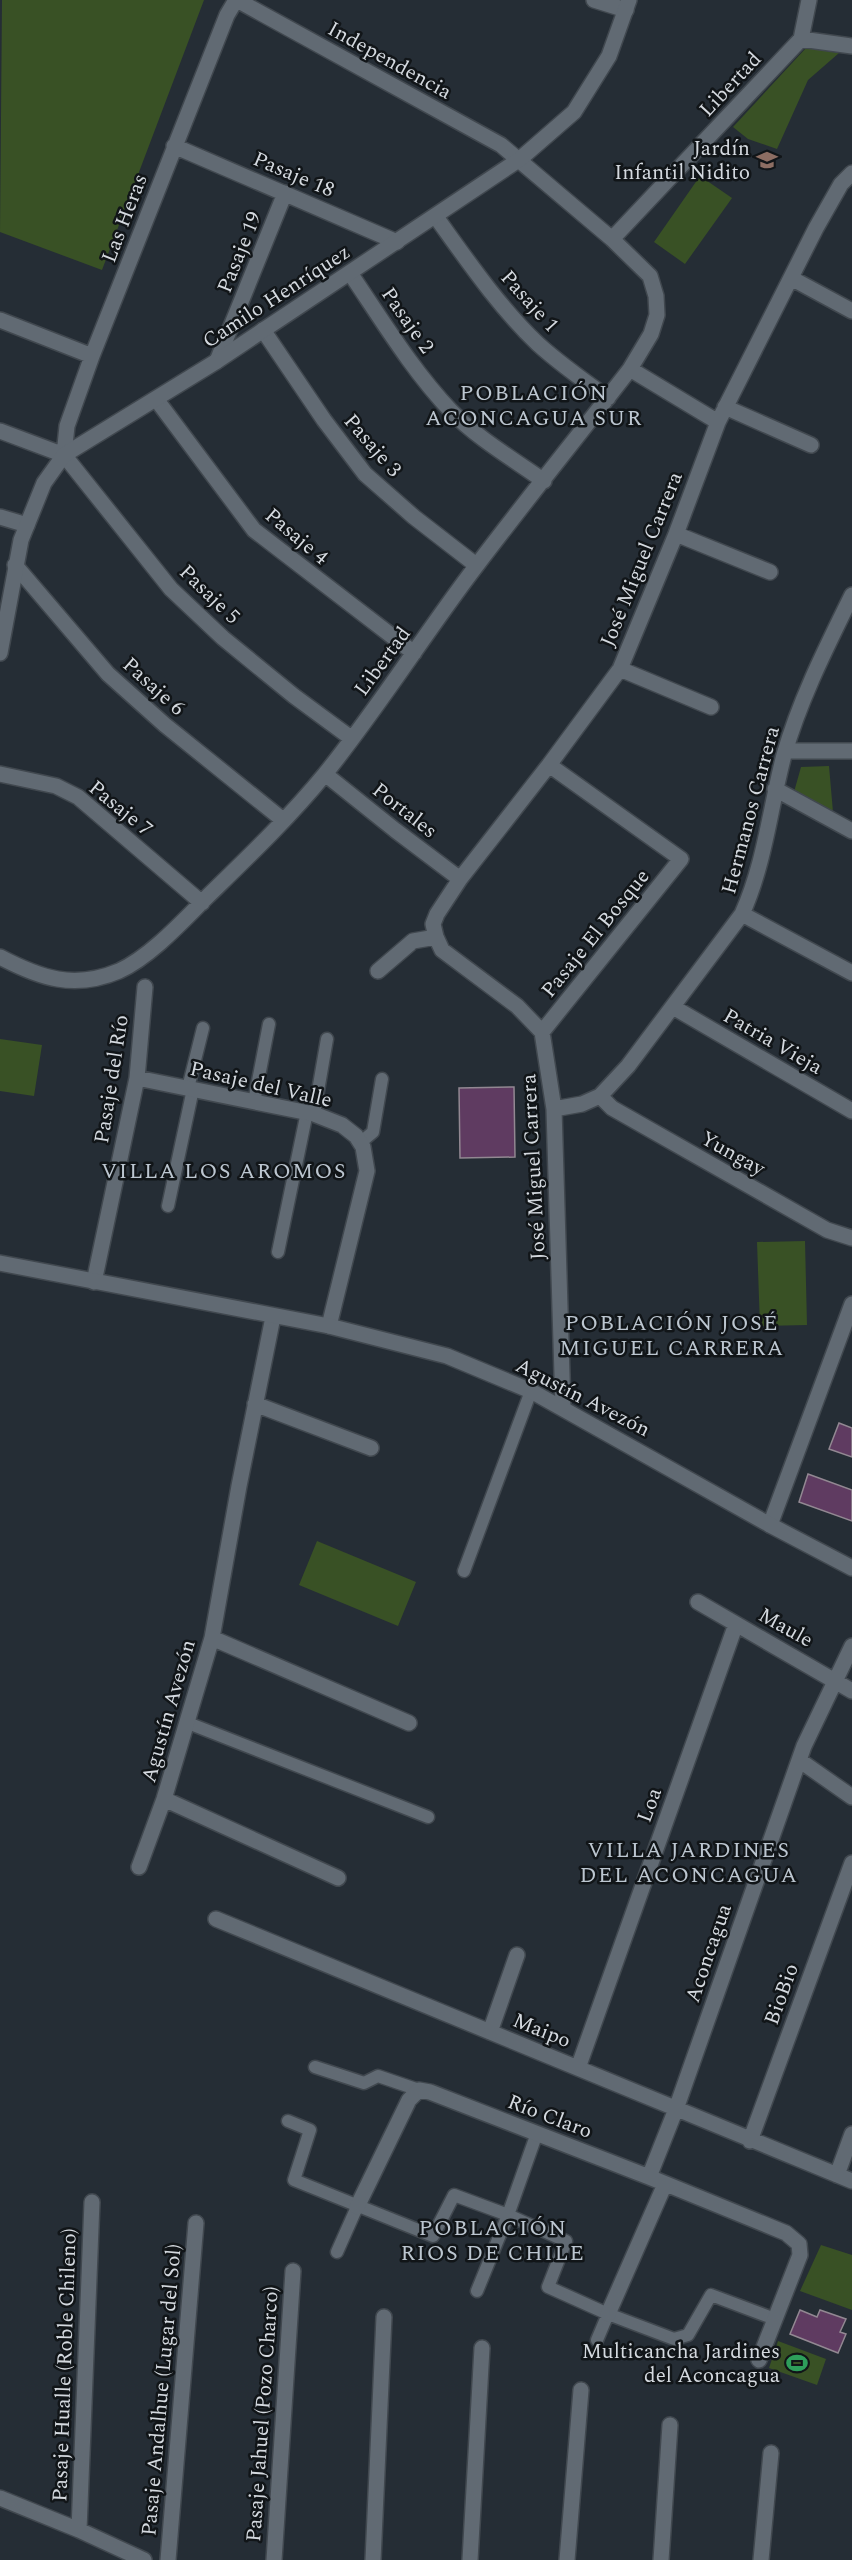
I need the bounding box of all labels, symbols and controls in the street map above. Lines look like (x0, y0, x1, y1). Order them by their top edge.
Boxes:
street label: Independencia (322, 13, 458, 109)
street label: Libertad (692, 45, 770, 125)
place label: Jardín Infantil Nidito (614, 133, 750, 189)
street label: Pasaje 18 (248, 143, 339, 206)
school or university icon: Jardín Infantil Nidito (755, 148, 779, 172)
street label: Las Heras (93, 169, 157, 267)
street label: Pasaje 19 (209, 207, 271, 298)
street label: Camilo Henríquez (196, 237, 357, 357)
street label: Pasaje 1 (492, 263, 566, 340)
street label: Pasaje 2 (373, 281, 442, 361)
district label: POBLACIÓN ACONCAGUA SUR (425, 377, 643, 435)
street label: Pasaje 3 (336, 407, 409, 485)
street label: José Miguel Carrera (592, 466, 692, 652)
street label: Pasaje 4 (257, 500, 336, 573)
street label: Pasaje 5 (171, 557, 247, 632)
street label: Libertad (346, 620, 419, 703)
street label: Pasaje 6 (115, 650, 192, 724)
street label: Hermanos Carrera (713, 722, 789, 898)
street label: Pasaje 7 (81, 773, 160, 845)
street label: Portales (365, 775, 444, 847)
street label: Pasaje El Bosque (534, 862, 658, 1005)
street label: Patria Vieja (717, 1000, 829, 1084)
street label: Pasaje del Río (86, 1013, 138, 1146)
street label: Pasaje del Valle (186, 1053, 335, 1117)
street label: José Miguel Carrera (513, 1072, 555, 1261)
street label: Yungay (694, 1123, 771, 1185)
district label: VILLA LOS AROMOS (101, 1155, 347, 1188)
district label: POBLACIÓN JOSÉ MIGUEL CARRERA (559, 1307, 785, 1365)
street label: Agustín Avezón (510, 1350, 656, 1446)
street label: Maule (752, 1600, 819, 1656)
street label: Agustín Avezón (133, 1636, 205, 1787)
street label: Loa (629, 1783, 671, 1827)
district label: VILLA JARDINES DEL ACONCAGUA (580, 1834, 798, 1892)
street label: Aconcagua (677, 1899, 741, 2007)
street label: BioBio (756, 1959, 808, 2030)
street label: Maipo (508, 2005, 576, 2057)
street label: Río Claro (503, 2086, 597, 2148)
district label: POBLACIÓN RIOS DE CHILE (401, 2212, 585, 2270)
street label: Pasaje Hualle (Roble Chileno) (44, 2228, 86, 2502)
street label: Pasaje Andalhue (Lugar del Sol) (133, 2243, 191, 2537)
street label: Pasaje Jahuel (Pozo Charco) (238, 2285, 288, 2543)
place label: Multicancha Jardines del Aconcagua (582, 2336, 781, 2392)
sports icon: Multicancha Jardines del Aconcagua (785, 2351, 809, 2375)

